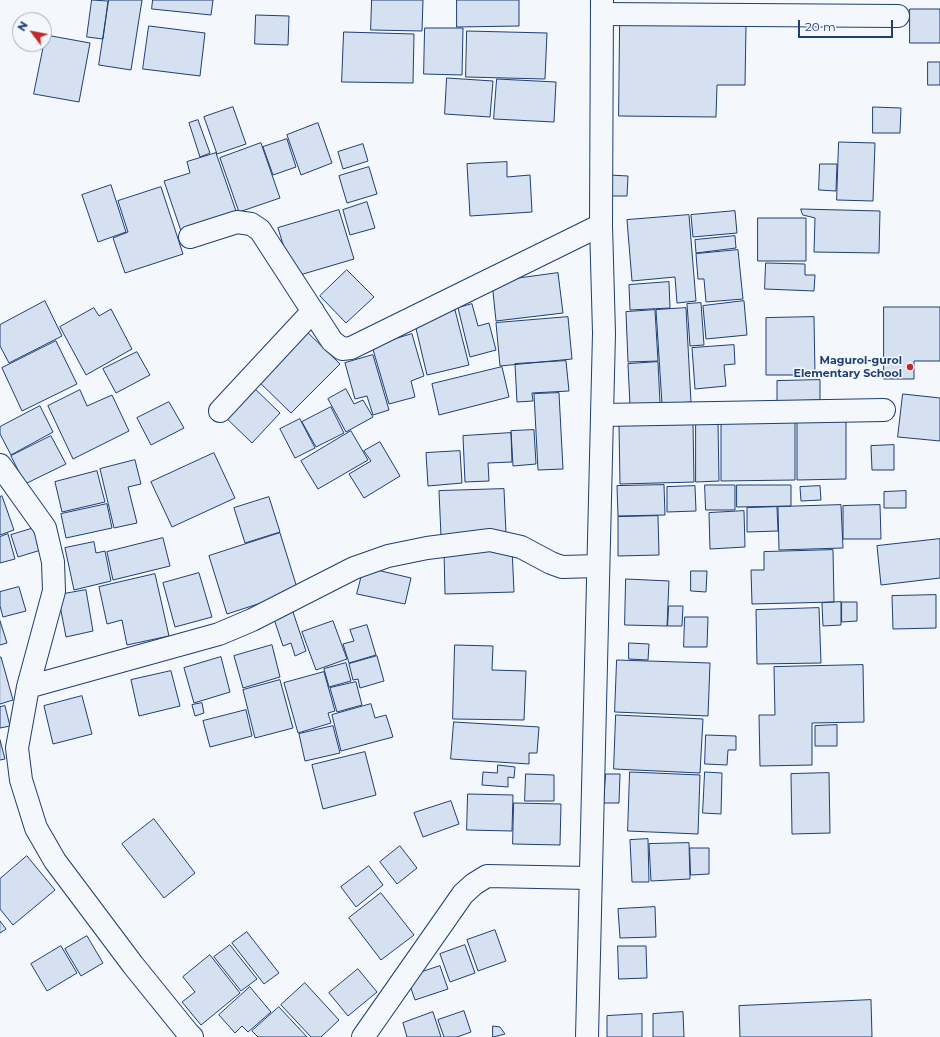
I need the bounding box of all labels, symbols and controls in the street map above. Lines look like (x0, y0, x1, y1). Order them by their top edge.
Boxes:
north arrow (12, 12, 52, 52)
scale bar (800, 12, 895, 38)
text: N (14, 19, 31, 34)
text: 20 m (805, 19, 836, 34)
place label: Magurol-gurol Elementary School (794, 354, 902, 380)
marker: Magurol-gurol Elementary School (905, 362, 915, 372)

